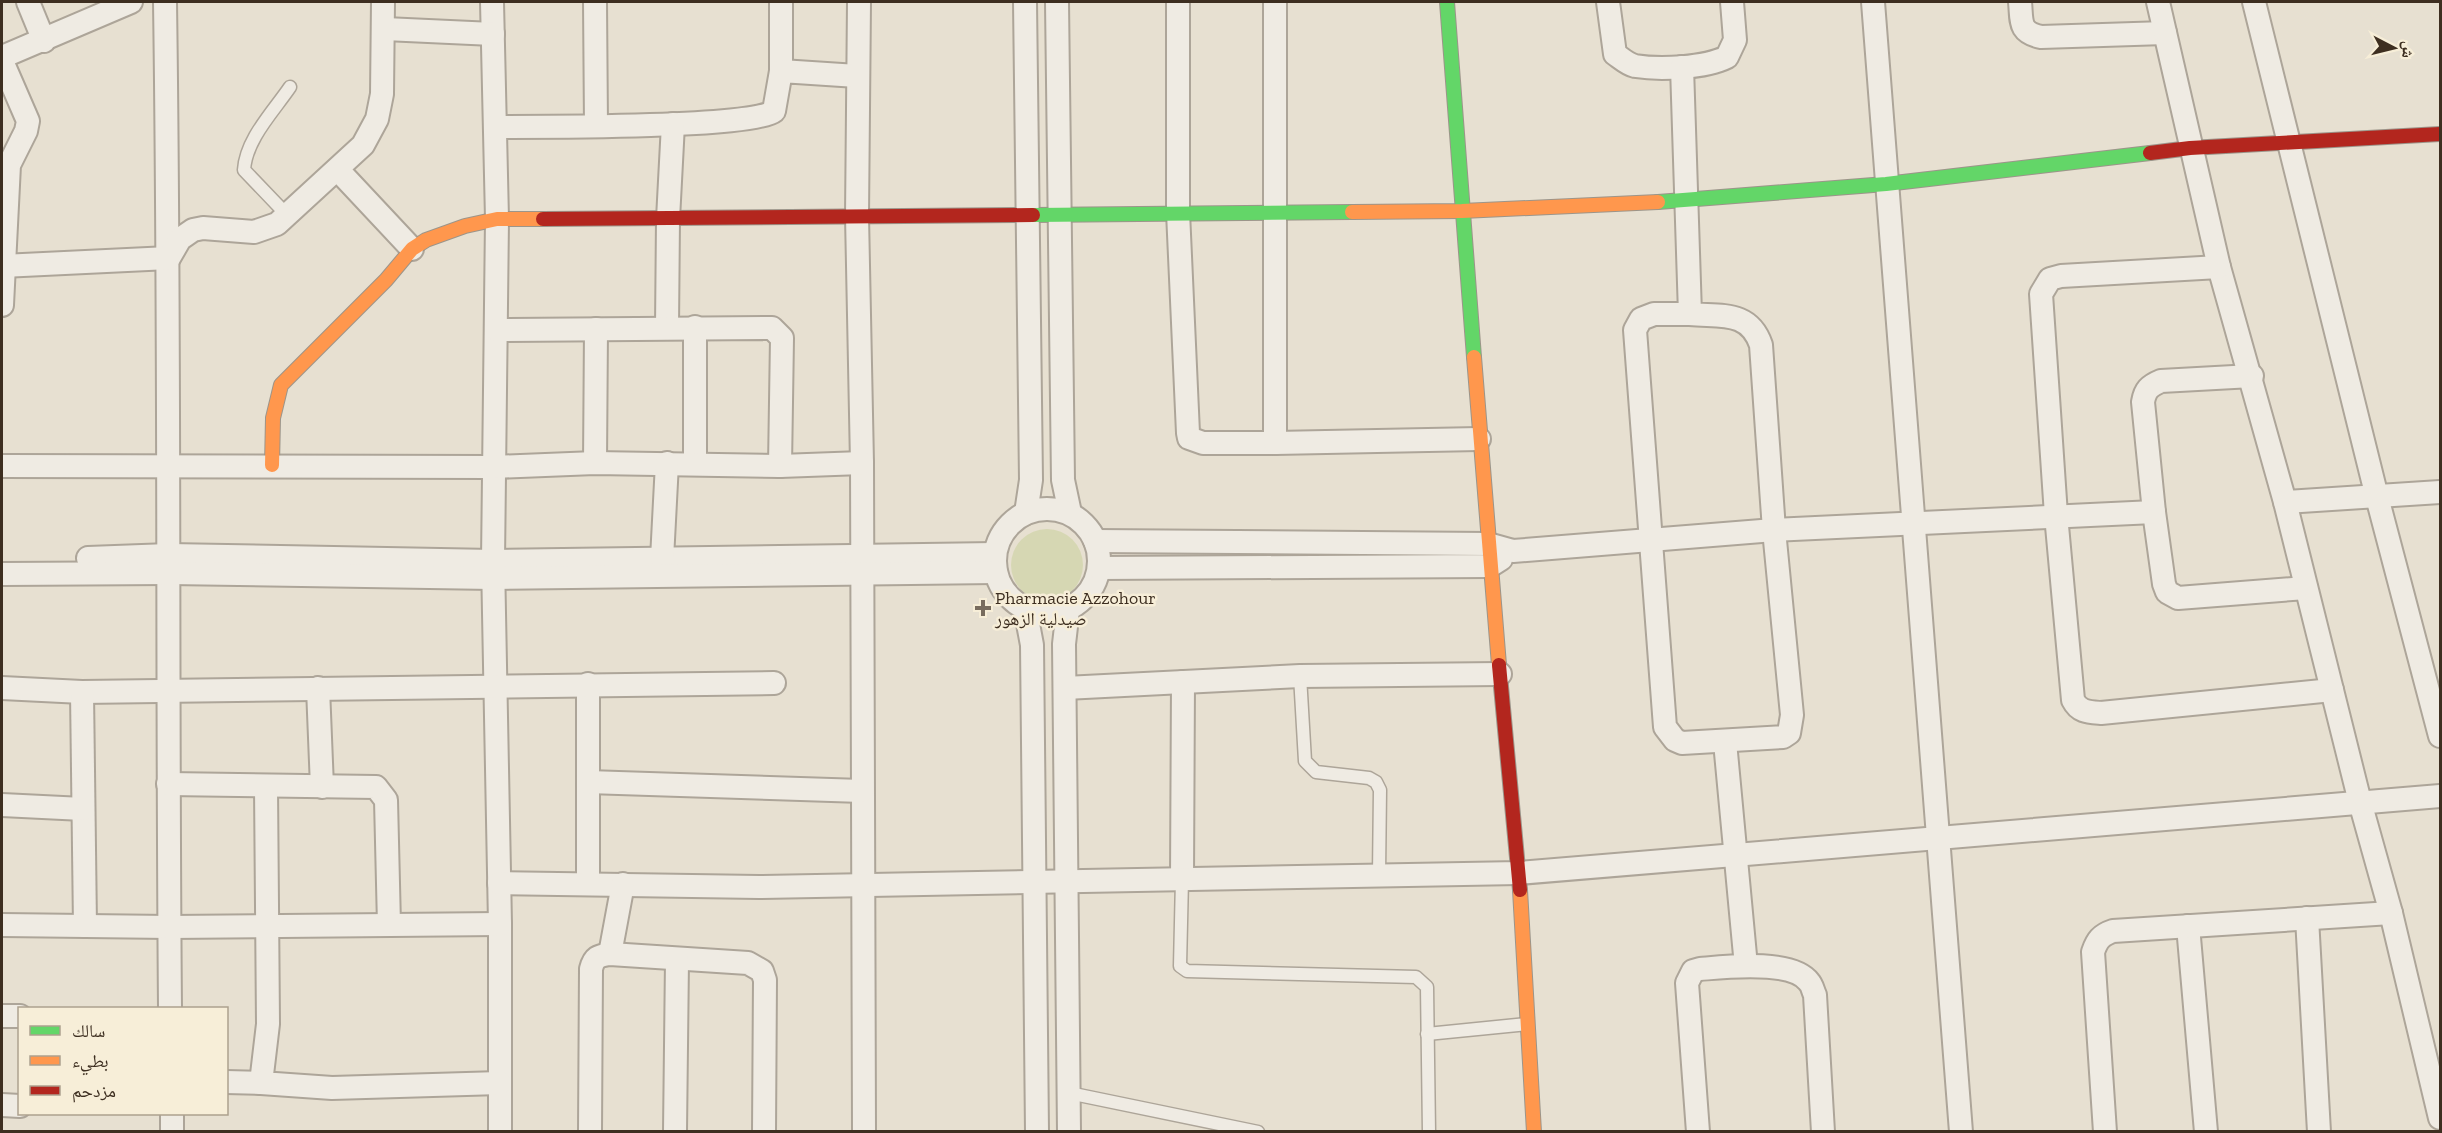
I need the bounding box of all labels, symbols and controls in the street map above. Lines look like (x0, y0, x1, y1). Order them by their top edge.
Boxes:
north arrow (2364, 18, 2424, 78)
text: ش (2398, 40, 2419, 59)
place label: Pharmacie Azzohour صيدلية الزهور (994, 587, 1156, 630)
marker: Pharmacie Azzohour صيدلية الزهور (976, 601, 990, 615)
legend (18, 1007, 228, 1115)
text: سالك (72, 1020, 105, 1042)
text: بطيء (72, 1050, 109, 1076)
text: مزدحم (72, 1080, 116, 1103)

